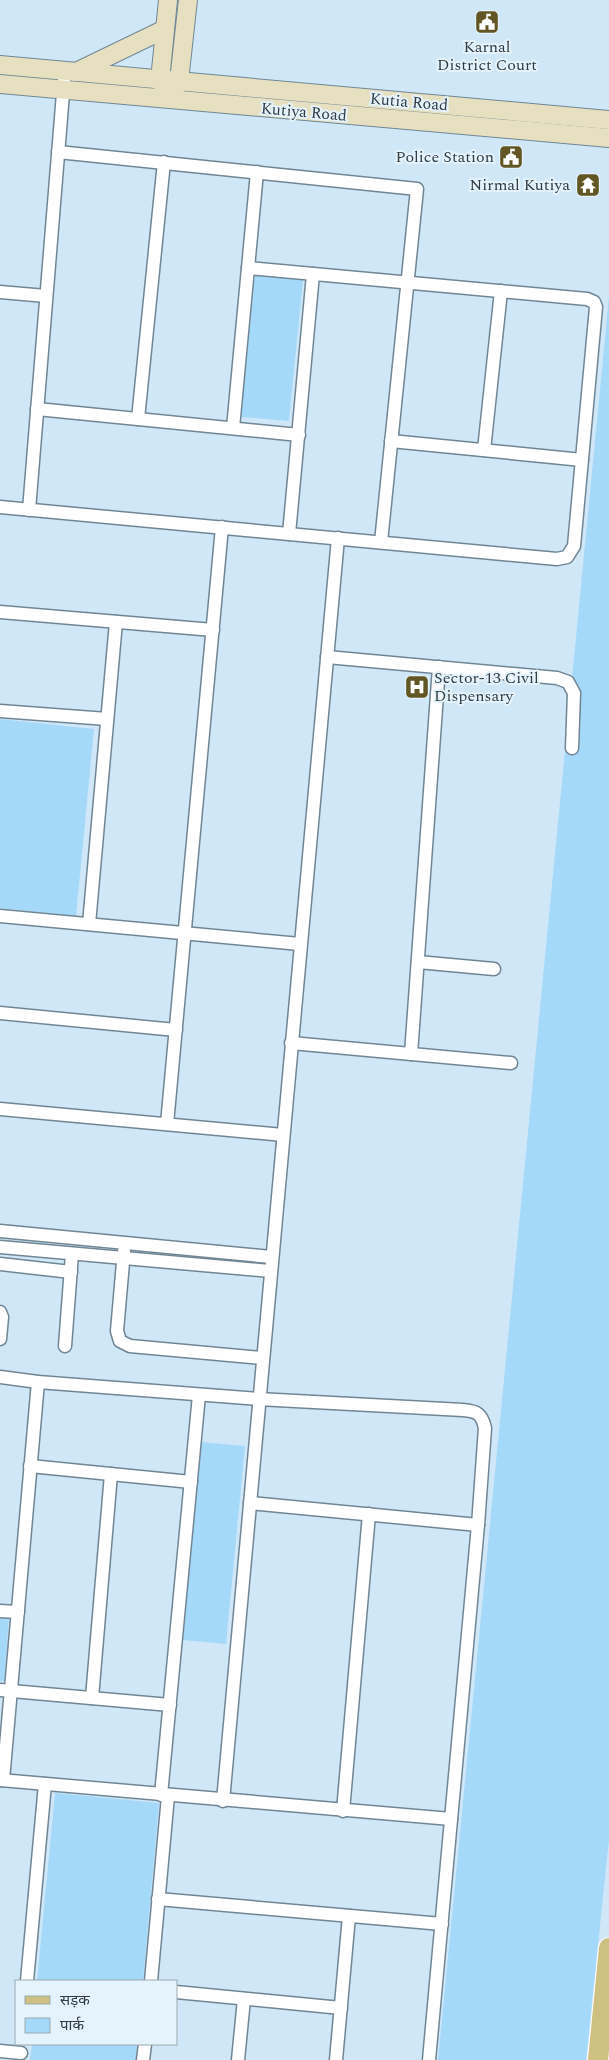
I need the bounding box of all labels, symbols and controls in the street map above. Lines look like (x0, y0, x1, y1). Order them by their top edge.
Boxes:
public building icon: Karnal District Court (474, 9, 500, 35)
place label: Karnal District Court (437, 35, 537, 77)
street label: Kutia Road (369, 87, 449, 117)
street label: Kutiya Road (260, 96, 348, 128)
public building icon: Police Station (498, 144, 524, 170)
place label: Police Station (396, 145, 494, 169)
temple icon: Nirmal Kutiya (575, 172, 601, 198)
place label: Nirmal Kutiya (470, 173, 570, 197)
place label: Sector-13 Civil Dispensary (434, 666, 539, 708)
hospital icon: Sector-13 Civil Dispensary (404, 674, 430, 700)
legend (15, 1980, 178, 2045)
text: सड़क (60, 1989, 90, 2012)
text: पार्क (60, 2014, 84, 2037)

